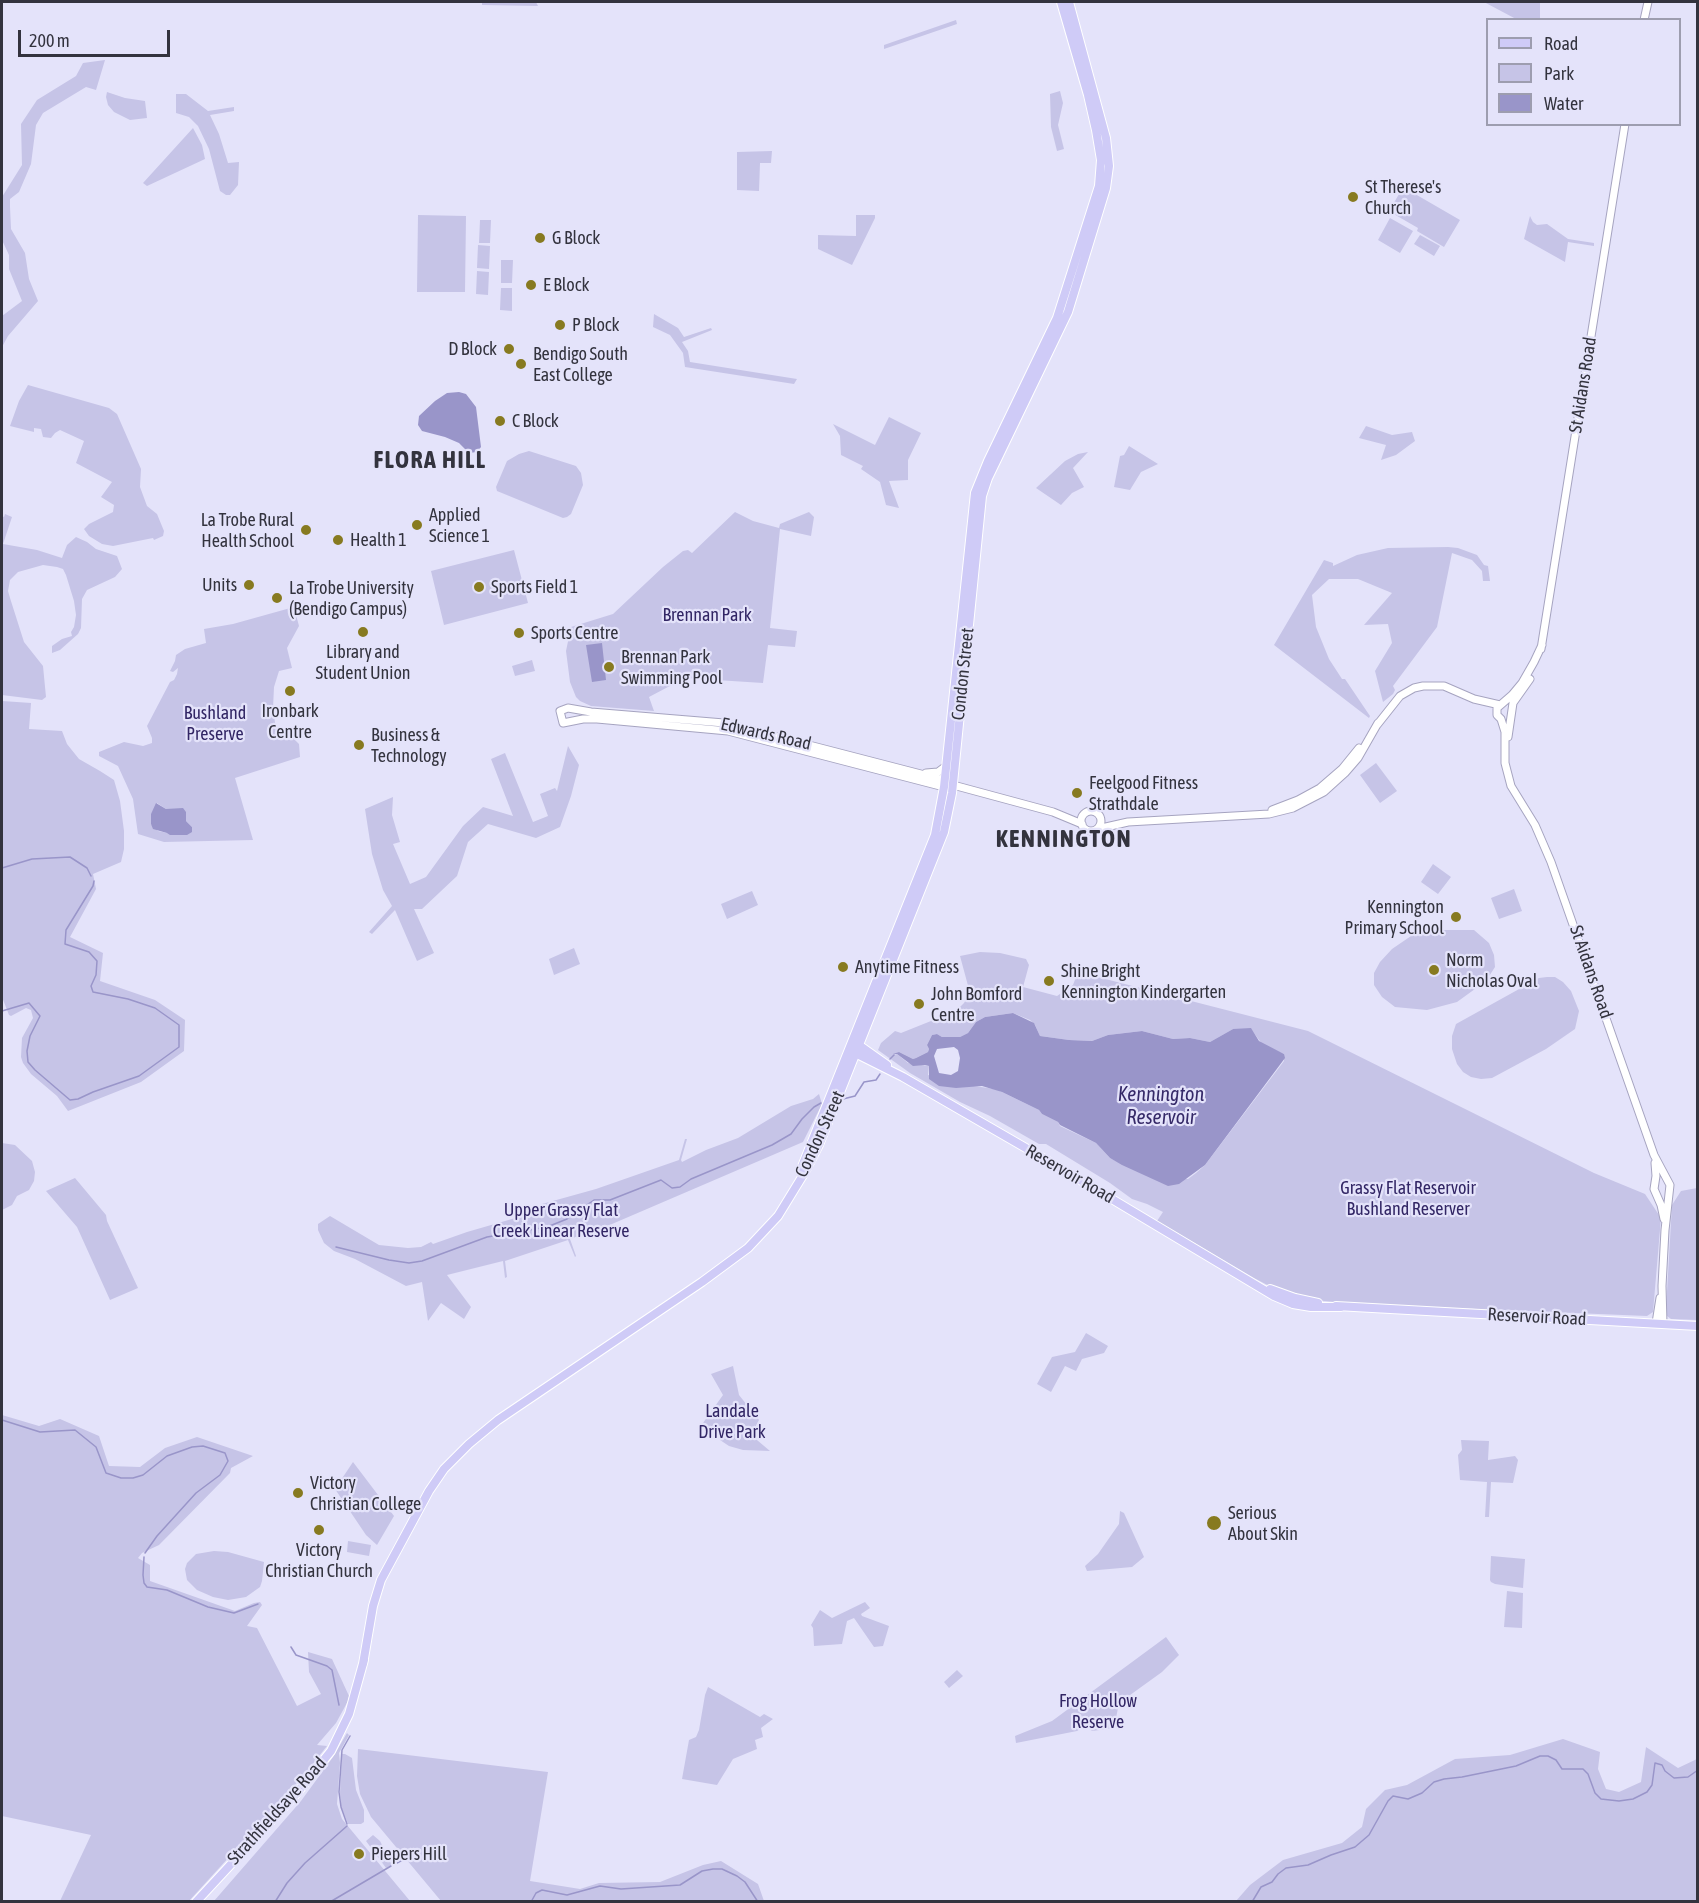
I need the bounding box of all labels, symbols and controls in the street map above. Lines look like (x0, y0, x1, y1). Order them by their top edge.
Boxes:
scale bar (21, 18, 172, 56)
legend (1486, 18, 1681, 126)
text: 200 m (29, 30, 70, 51)
text: Road (1544, 33, 1578, 54)
text: Park (1544, 63, 1574, 84)
text: Water (1544, 93, 1583, 114)
place label: St Therese's Church (1365, 176, 1441, 219)
marker: St Therese's Church (1346, 190, 1360, 204)
place label: G Block (552, 227, 600, 249)
marker: G Block (533, 231, 547, 245)
place label: E Block (543, 274, 589, 296)
marker: E Block (524, 278, 538, 292)
place label: P Block (572, 314, 619, 336)
marker: P Block (553, 318, 567, 332)
street label: St Aidans Road (1565, 335, 1601, 435)
place label: D Block (448, 338, 497, 360)
marker: D Block (502, 342, 516, 356)
place label: Bendigo South East College (533, 343, 628, 386)
marker: Bendigo South East College (514, 357, 528, 371)
place label: C Block (512, 410, 559, 432)
marker: C Block (493, 414, 507, 428)
district label: FLORA HILL (373, 446, 487, 474)
place label: Applied Science 1 (429, 504, 490, 546)
place label: La Trobe Rural Health School (201, 509, 294, 552)
marker: Applied Science 1 (410, 518, 424, 532)
marker: La Trobe Rural Health School (299, 523, 313, 537)
place label: Health 1 (350, 529, 407, 551)
marker: Health 1 (331, 533, 345, 547)
place label: Units (202, 574, 237, 596)
place label: Sports Field 1 (491, 576, 578, 598)
place label: La Trobe University (Bendigo Campus) (289, 577, 414, 620)
marker: Units (242, 578, 256, 592)
marker: Sports Field 1 (472, 580, 486, 594)
marker: La Trobe University (Bendigo Campus) (270, 591, 284, 605)
park label: Brennan Park (662, 604, 752, 626)
place label: Sports Centre (531, 622, 618, 644)
marker: Library and Student Union (356, 625, 370, 639)
marker: Sports Centre (512, 626, 526, 640)
street label: Condon Street (947, 627, 979, 721)
place label: Library and Student Union (315, 641, 411, 684)
place label: Brennan Park Swimming Pool (621, 646, 723, 688)
marker: Brennan Park Swimming Pool (602, 660, 616, 674)
marker: Ironbark Centre (283, 684, 297, 698)
place label: Ironbark Centre (261, 700, 319, 742)
park label: Bushland Preserve (184, 702, 246, 744)
street label: Edwards Road (719, 713, 813, 755)
place label: Business & Technology (371, 724, 447, 766)
marker: Business & Technology (352, 738, 366, 752)
place label: Feelgood Fitness Strathdale (1089, 772, 1198, 814)
marker: Feelgood Fitness Strathdale (1070, 786, 1084, 800)
district label: KENNINGTON (996, 825, 1132, 853)
place label: Kennington Primary School (1345, 896, 1444, 938)
marker: Kennington Primary School (1449, 910, 1463, 924)
street label: St Aidans Road (1565, 923, 1617, 1021)
place label: Norm Nicholas Oval (1446, 949, 1537, 992)
place label: Anytime Fitness (855, 956, 959, 978)
marker: Anytime Fitness (836, 960, 850, 974)
place label: Shine Bright Kennington Kindergarten (1061, 960, 1226, 1002)
marker: Norm Nicholas Oval (1427, 963, 1441, 977)
marker: Shine Bright Kennington Kindergarten (1042, 974, 1056, 988)
place label: John Bomford Centre (931, 983, 1022, 1026)
marker: John Bomford Centre (912, 997, 926, 1011)
water label: Kennington Reservoir (1118, 1083, 1204, 1130)
street label: Condon Street (791, 1087, 849, 1181)
street label: Reservoir Road (1022, 1140, 1118, 1208)
park label: Grassy Flat Reservoir Bushland Reserver (1340, 1177, 1476, 1220)
park label: Upper Grassy Flat Creek Linear Reserve (493, 1199, 629, 1242)
street label: Reservoir Road (1487, 1304, 1587, 1330)
park label: Landale Drive Park (698, 1400, 766, 1442)
place label: Victory Christian College (310, 1472, 421, 1514)
marker: Victory Christian College (291, 1486, 305, 1500)
place label: Serious About Skin (1228, 1502, 1298, 1544)
marker: Serious About Skin (1205, 1514, 1223, 1532)
marker: Victory Christian Church (312, 1523, 326, 1537)
place label: Victory Christian Church (265, 1539, 373, 1582)
park label: Frog Hollow Reserve (1059, 1690, 1137, 1732)
street label: Strathfieldsaye Road (223, 1753, 331, 1869)
place label: Piepers Hill (371, 1843, 447, 1865)
marker: Piepers Hill (352, 1847, 366, 1861)

